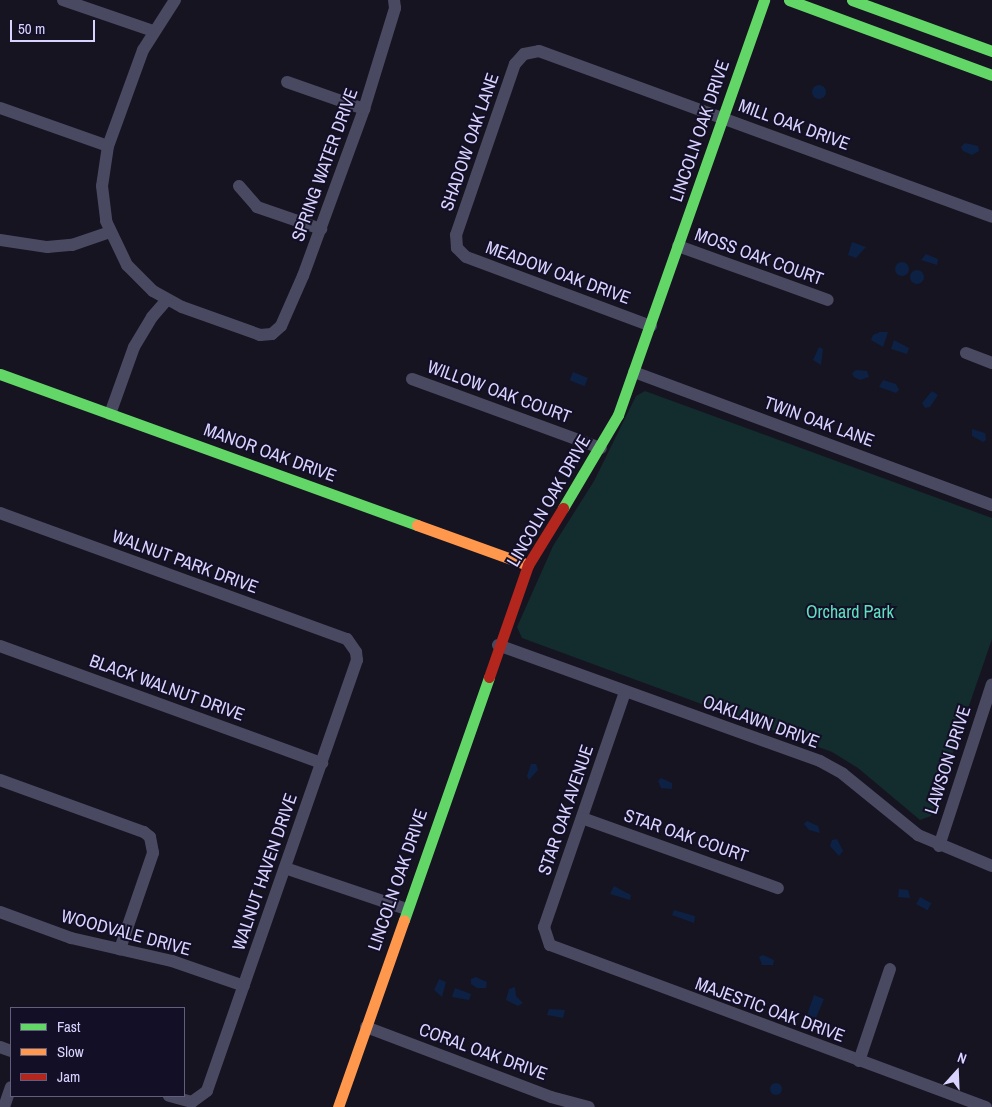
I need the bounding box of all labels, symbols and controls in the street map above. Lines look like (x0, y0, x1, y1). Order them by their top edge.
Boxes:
scale bar (12, 10, 98, 42)
text: 50 m (18, 18, 45, 39)
street label: LINCOLN OAK DRIVE (666, 57, 734, 205)
street label: SHADOW OAK LANE (436, 70, 504, 214)
street label: SPRING WATER DRIVE (287, 85, 363, 245)
street label: MILL OAK DRIVE (735, 95, 853, 155)
street label: MOSS OAK COURT (692, 224, 826, 290)
street label: MEADOW OAK DRIVE (483, 237, 633, 309)
street label: WILLOW OAK COURT (424, 356, 574, 428)
street label: TWIN OAK LANE (761, 392, 877, 452)
street label: MANOR OAK DRIVE (201, 419, 339, 487)
street label: LINCOLN OAK DRIVE (503, 431, 595, 571)
street label: WALNUT PARK DRIVE (109, 525, 261, 599)
park label: Orchard Park (806, 601, 894, 623)
street label: BLACK WALNUT DRIVE (86, 650, 248, 726)
street label: OAKLAWN DRIVE (700, 691, 822, 753)
street label: LAWSON DRIVE (920, 703, 976, 817)
street label: STAR OAK AVENUE (533, 742, 599, 878)
street label: WALNUT HAVEN DRIVE (228, 791, 302, 953)
street label: STAR OAK COURT (621, 805, 751, 867)
street label: LINCOLN OAK DRIVE (364, 806, 432, 954)
street label: WOODVALE DRIVE (59, 905, 193, 961)
street label: MAJESTIC OAK DRIVE (692, 973, 848, 1047)
legend (10, 1007, 185, 1097)
text: Fast (57, 1016, 80, 1037)
street label: CORAL OAK DRIVE (416, 1019, 550, 1085)
text: Slow (57, 1041, 84, 1062)
north arrow (932, 1047, 982, 1097)
text: N (955, 1048, 969, 1068)
text: Jam (57, 1066, 80, 1087)

